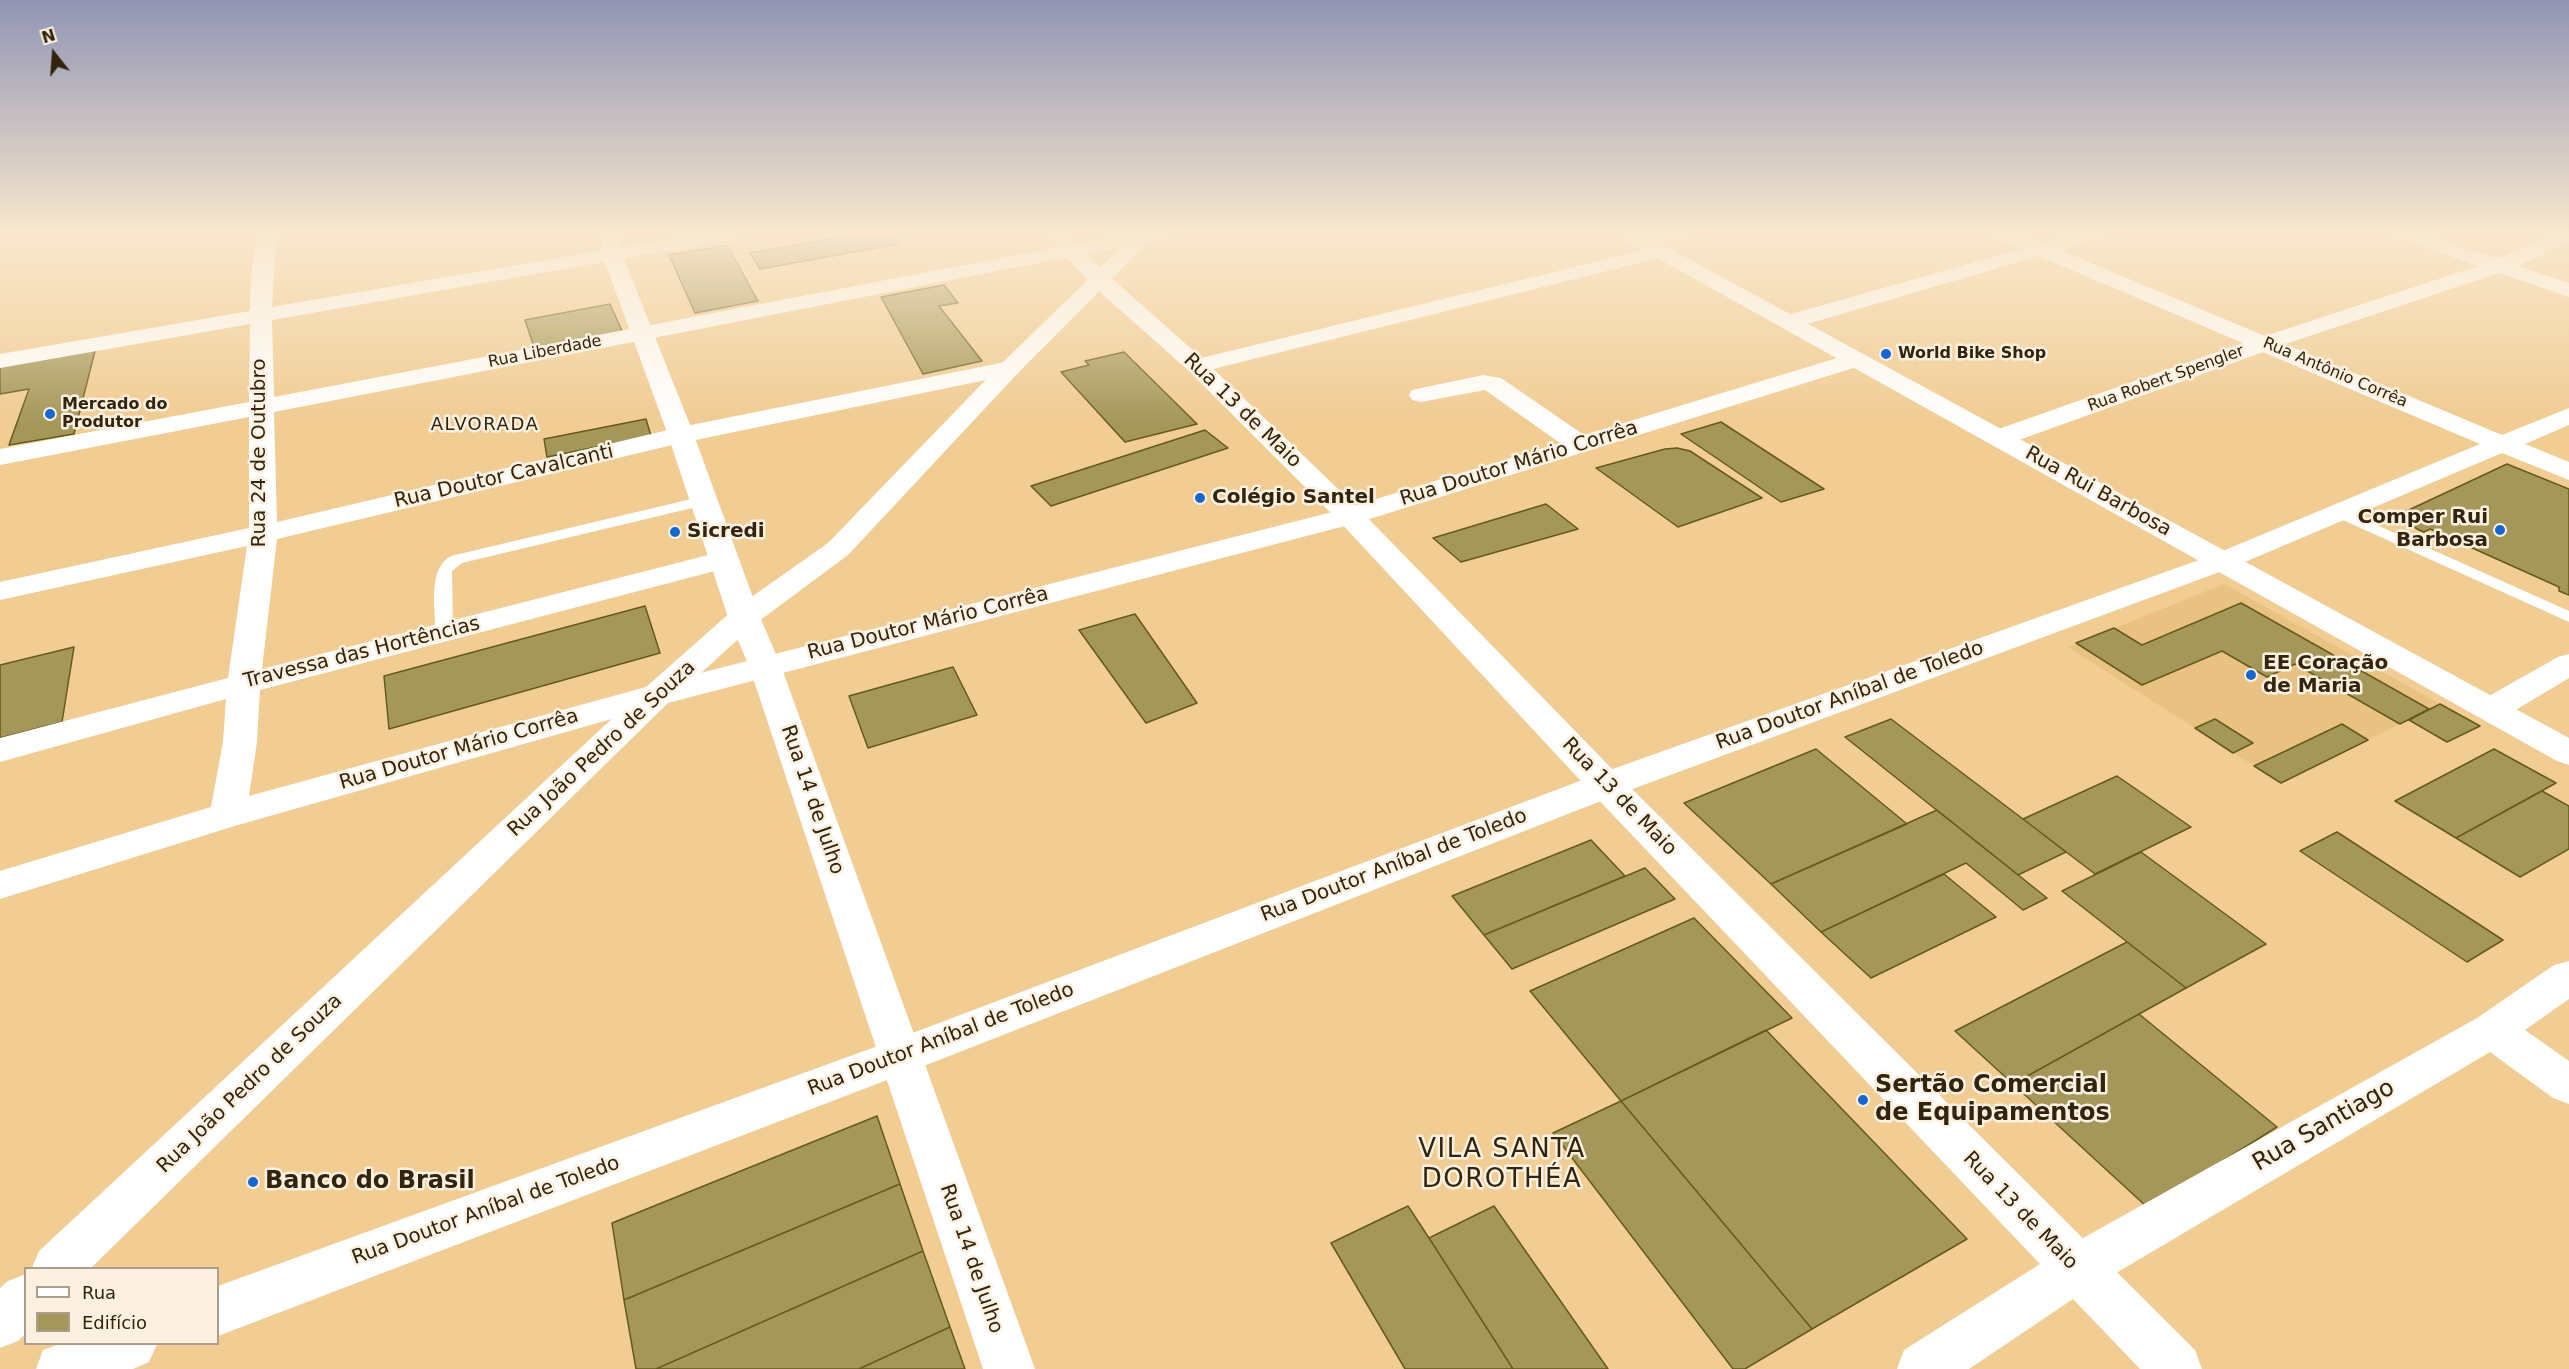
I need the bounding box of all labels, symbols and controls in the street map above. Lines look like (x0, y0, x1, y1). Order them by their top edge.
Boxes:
north arrow (24, 24, 84, 84)
text: N (39, 25, 58, 47)
street label: Rua Liberdade (487, 332, 603, 372)
street label: Rua Antônio Corrêa (2260, 334, 2410, 412)
street label: Rua Robert Spengler (2085, 342, 2247, 416)
place label: World Bike Shop (1898, 344, 2046, 364)
marker: World Bike Shop (1879, 347, 1893, 361)
street label: Rua 13 de Maio (1178, 349, 1306, 473)
street label: Rua 24 de Outubro (248, 358, 272, 548)
place label: Mercado do Produtor (62, 395, 167, 433)
marker: Mercado do Produtor (43, 407, 57, 421)
district label: ALVORADA (431, 414, 539, 436)
street label: Rua Doutor Mário Corrêa (1397, 416, 1641, 512)
street label: Rua Doutor Cavalcanti (392, 440, 616, 514)
street label: Rua Rui Barbosa (2021, 442, 2175, 542)
place label: Colégio Santel (1212, 486, 1375, 510)
marker: Colégio Santel (1193, 491, 1207, 505)
place label: Comper Rui Barbosa (2358, 506, 2488, 553)
place label: Sicredi (687, 520, 765, 544)
marker: Comper Rui Barbosa (2493, 523, 2507, 537)
marker: Sicredi (668, 525, 682, 539)
street label: Rua Doutor Mário Corrêa (805, 582, 1051, 666)
street label: Travessa das Hortências (241, 612, 483, 694)
street label: Rua Doutor Aníbal de Toledo (1713, 636, 1987, 756)
place label: EE Coração de Maria (2263, 652, 2388, 699)
street label: Rua João Pedro de Souza (503, 656, 701, 842)
marker: EE Coração de Maria (2244, 668, 2258, 682)
street label: Rua Doutor Mário Corrêa (337, 704, 581, 796)
street label: Rua 14 de Julho (775, 722, 849, 878)
street label: Rua 13 de Maio (1557, 733, 1681, 861)
street label: Rua Doutor Aníbal de Toledo (1257, 804, 1531, 928)
street label: Rua Doutor Aníbal de Toledo (804, 978, 1078, 1102)
street label: Rua João Pedro de Souza (153, 989, 347, 1179)
place label: Sertão Comercial de Equipamentos (1875, 1072, 2110, 1128)
street label: Rua Santiago (2248, 1074, 2400, 1178)
marker: Sertão Comercial de Equipamentos (1856, 1093, 1870, 1107)
district label: VILA SANTA DOROTHÉA (1418, 1134, 1586, 1196)
street label: Rua 13 de Maio (1958, 1147, 2082, 1275)
street label: Rua Doutor Aníbal de Toledo (349, 1151, 623, 1271)
place label: Banco do Brasil (265, 1168, 475, 1196)
marker: Banco do Brasil (246, 1175, 260, 1189)
street label: Rua 14 de Julho (934, 1181, 1008, 1337)
legend (24, 1267, 219, 1345)
text: Rua (82, 1282, 116, 1303)
text: Edifício (82, 1312, 147, 1333)

